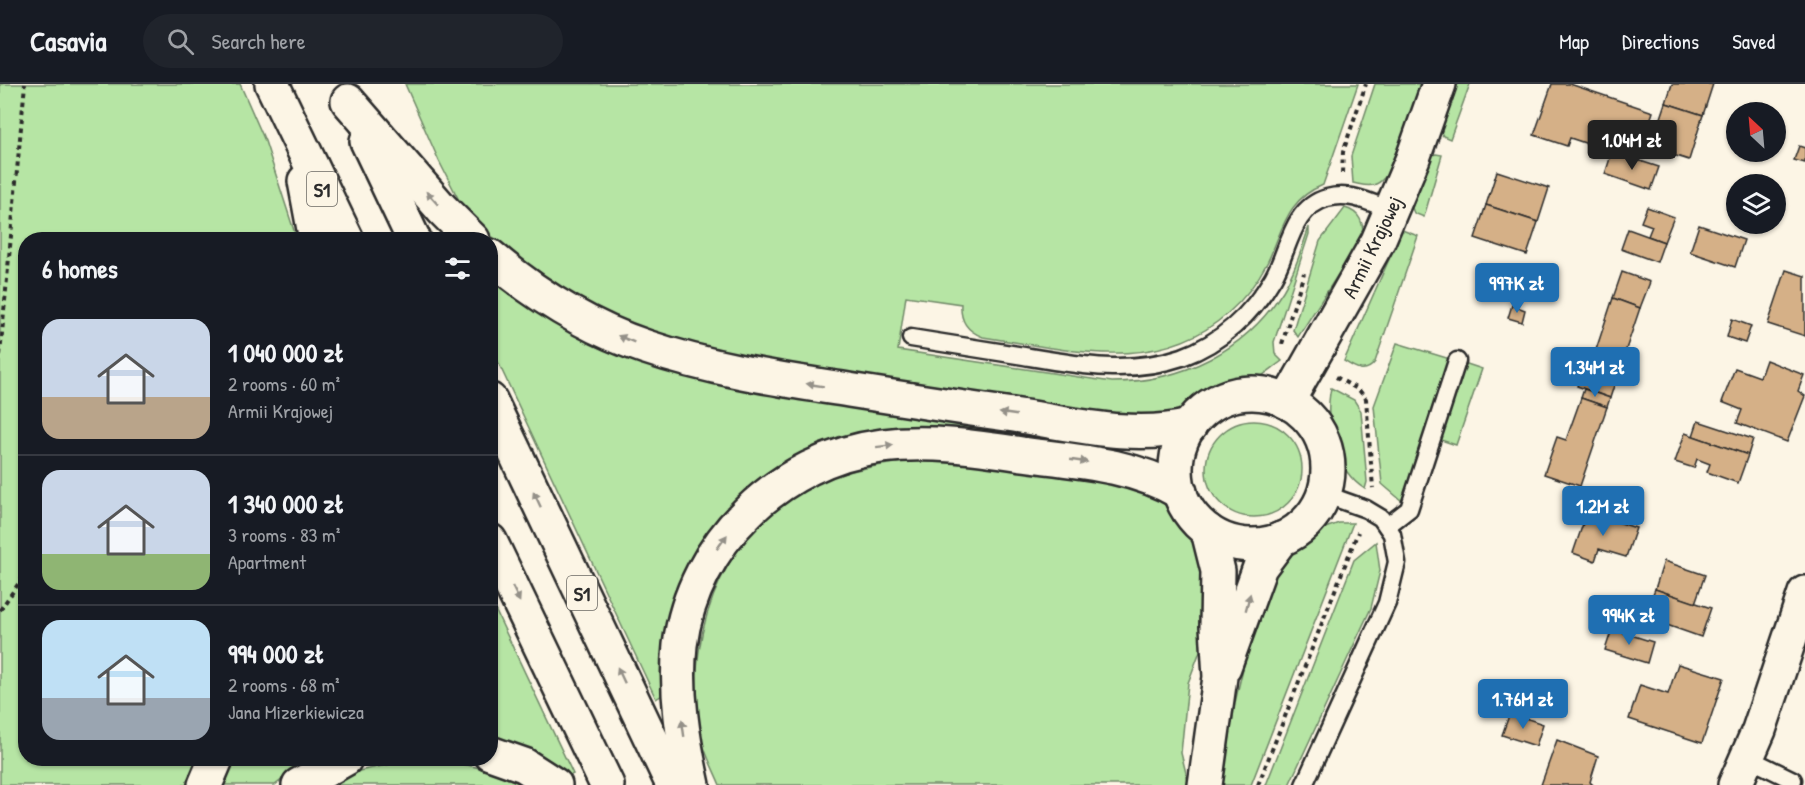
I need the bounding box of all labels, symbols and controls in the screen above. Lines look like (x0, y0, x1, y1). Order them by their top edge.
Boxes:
search box (143, 14, 563, 68)
text: Casavia (30, 22, 107, 60)
icon: search (164, 25, 197, 58)
text: Search here (212, 26, 306, 56)
text: Map (1559, 27, 1589, 56)
text: Directions (1622, 27, 1699, 56)
text: Saved (1732, 27, 1775, 56)
north arrow (1726, 102, 1786, 162)
map controls (1726, 102, 1786, 234)
pin: 1.04M zł (1570, 120, 1694, 171)
text: 1.04M zł (1602, 126, 1662, 153)
road number: S1 (307, 172, 337, 206)
button: layers (1726, 174, 1786, 234)
one-way arrow (426, 191, 439, 206)
street label: Armii Krajowej (1335, 191, 1409, 303)
text: 6 homes (42, 251, 118, 286)
icon: filters (441, 252, 474, 285)
pin: 997K zł (1462, 263, 1572, 314)
text: 997K zł (1489, 269, 1545, 296)
one-way arrow (616, 334, 634, 344)
text: 1 040 000 zł (228, 335, 344, 370)
icon: home (90, 343, 162, 415)
pin: 1.34M zł (1533, 347, 1657, 398)
text: 1.34M zł (1565, 353, 1625, 380)
text: 2 rooms · 60 m² (228, 370, 340, 397)
one-way arrow (805, 380, 824, 389)
text: Armii Krajowej (228, 397, 333, 424)
one-way arrow (998, 410, 1017, 419)
one-way arrow (876, 442, 895, 451)
one-way arrow (1070, 456, 1089, 466)
text: 1 340 000 zł (228, 486, 344, 521)
pin: 1.2M zł (1548, 486, 1658, 537)
one-way arrow (533, 491, 542, 508)
text: 1.2M zł (1576, 492, 1630, 519)
icon: home (90, 494, 162, 566)
text: 3 rooms · 83 m² (228, 521, 340, 548)
one-way arrow (716, 535, 728, 551)
text: Apartment (228, 548, 306, 575)
road number: S1 (567, 576, 597, 610)
one-way arrow (511, 586, 520, 603)
one-way arrow (1244, 593, 1253, 611)
pin: 994K zł (1574, 595, 1684, 646)
text: 994K zł (1602, 601, 1656, 628)
text: 994 000 zł (228, 636, 325, 671)
icon: home (90, 644, 162, 716)
one-way arrow (617, 667, 626, 684)
text: 2 rooms · 68 m² (228, 671, 340, 698)
pin: 1.76M zł (1461, 679, 1585, 730)
text: 1.76M zł (1492, 685, 1554, 712)
text: Jana Mizerkiewicza (228, 698, 364, 725)
one-way arrow (678, 718, 687, 737)

